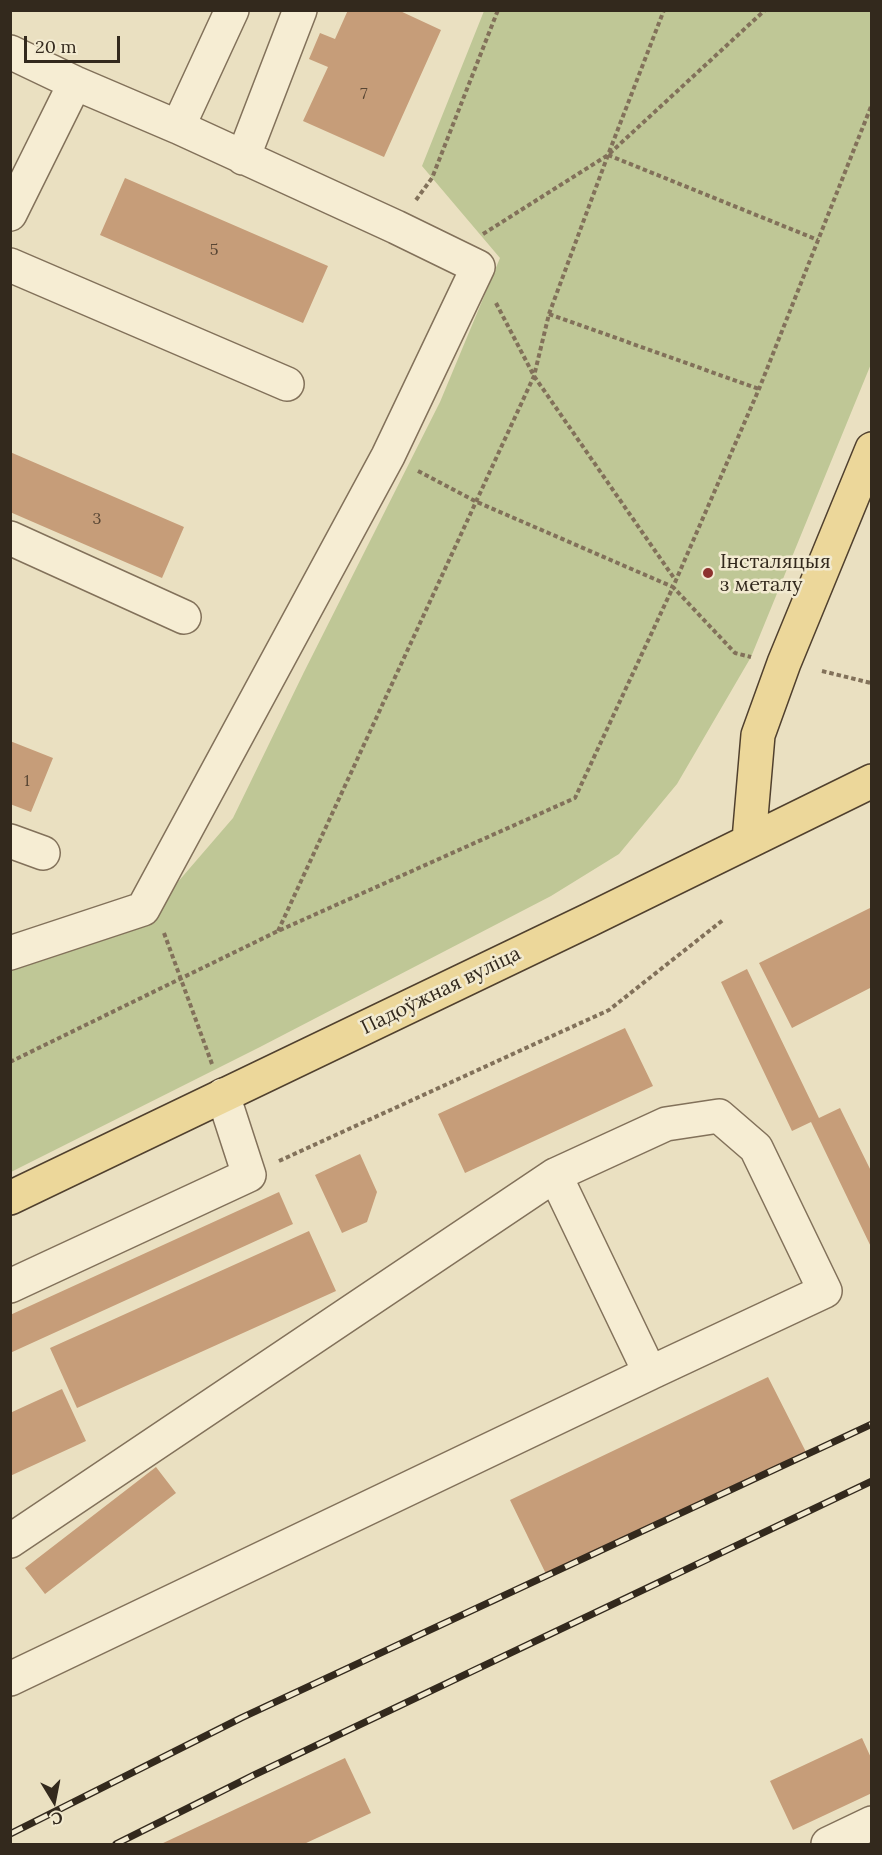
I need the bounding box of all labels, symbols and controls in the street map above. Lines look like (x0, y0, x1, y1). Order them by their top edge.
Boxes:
scale bar (27, 24, 123, 62)
text: 20 m (35, 35, 77, 58)
house number: 7 (360, 84, 368, 104)
house number: 5 (210, 240, 218, 260)
house number: 3 (93, 509, 101, 529)
place label: Інсталяцыя з металу (720, 550, 831, 597)
marker: Інсталяцыя з металу (701, 566, 715, 580)
house number: 1 (24, 771, 30, 791)
street label: Падоўжная вуліца (357, 942, 525, 1040)
north arrow (24, 1771, 84, 1831)
text: С (50, 1808, 64, 1830)

